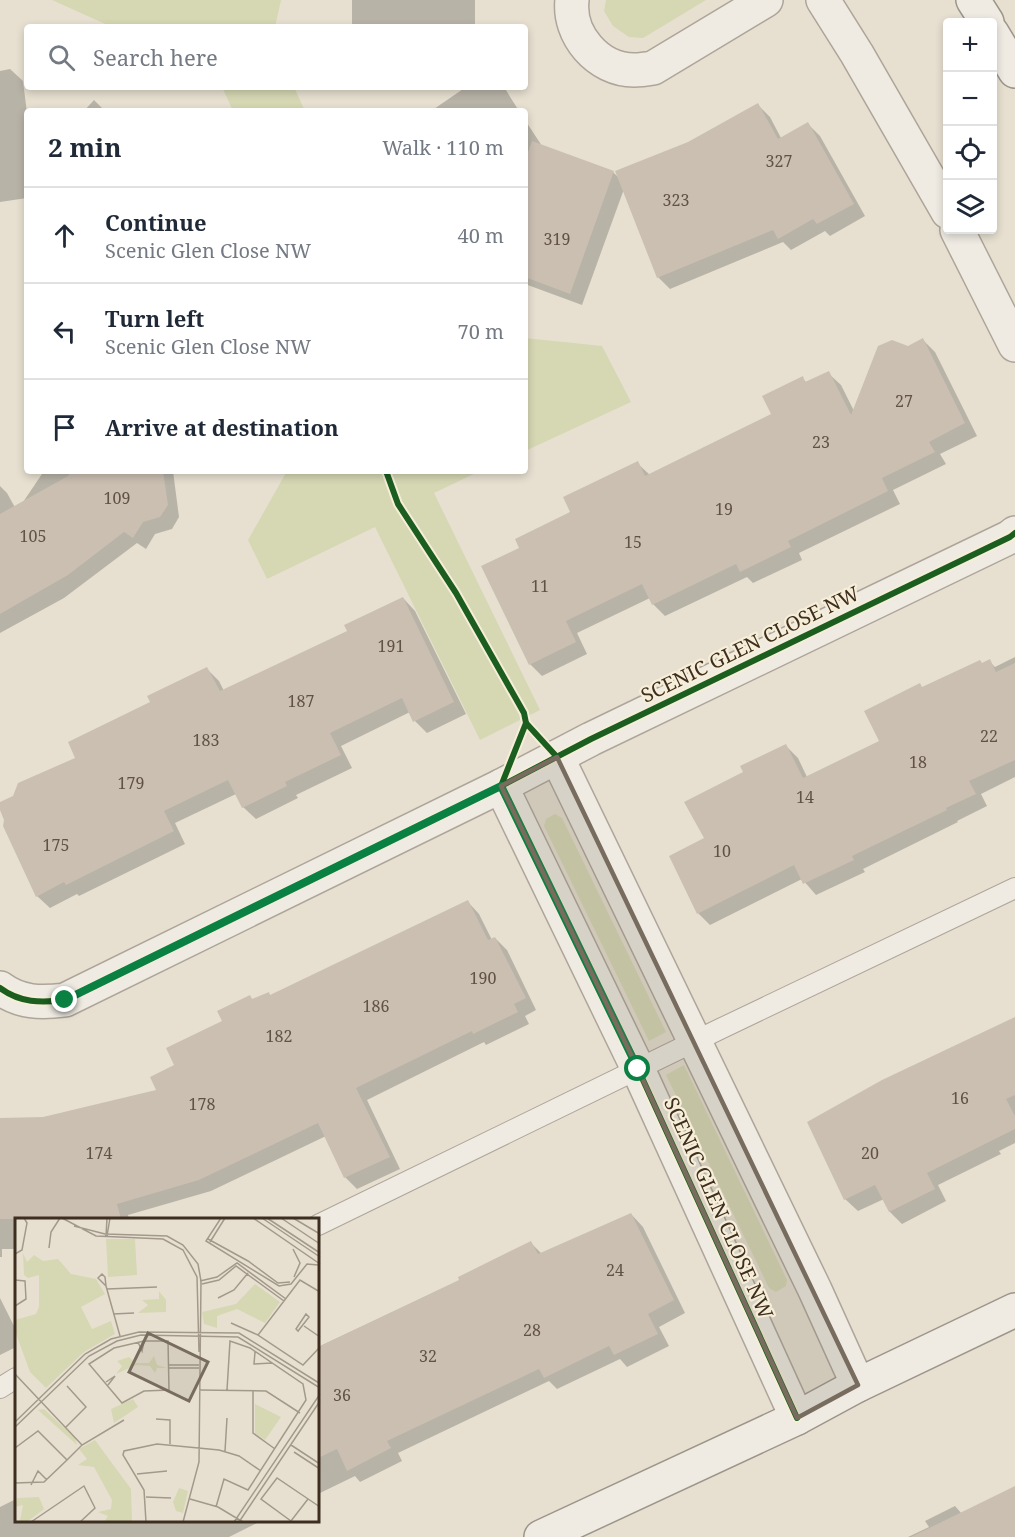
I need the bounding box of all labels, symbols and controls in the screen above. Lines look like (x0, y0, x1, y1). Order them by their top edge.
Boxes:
map controls (943, 18, 997, 234)
button: + (943, 18, 997, 72)
search box (24, 24, 528, 90)
icon: search (45, 41, 78, 74)
text: Search here (93, 42, 218, 72)
button: − (943, 72, 997, 126)
button: locate (943, 126, 997, 180)
text: 2 min (48, 129, 122, 165)
text: Walk · 110 m (382, 134, 504, 161)
house number: 327 (766, 150, 792, 172)
button: layers (943, 180, 997, 234)
house number: 323 (663, 189, 689, 211)
text: Continue (105, 207, 207, 237)
icon: ahead (48, 219, 81, 252)
text: 40 m (458, 222, 504, 249)
house number: 319 (544, 228, 570, 250)
text: Scenic Glen Close NW (105, 237, 311, 264)
text: Turn left (105, 303, 204, 333)
icon: left (48, 315, 81, 348)
text: 70 m (458, 318, 504, 345)
text: Scenic Glen Close NW (105, 333, 311, 360)
house number: 27 (895, 390, 913, 412)
icon: arrive (48, 411, 81, 444)
text: Arrive at destination (105, 412, 339, 442)
house number: 23 (812, 431, 830, 453)
house number: 109 (104, 487, 130, 509)
house number: 19 (715, 498, 733, 520)
house number: 105 (20, 525, 46, 547)
house number: 15 (624, 531, 642, 553)
house number: 11 (531, 575, 549, 597)
street label: SCENIC GLEN CLOSE NW (636, 579, 864, 709)
house number: 191 (378, 635, 404, 657)
house number: 187 (288, 690, 314, 712)
house number: 22 (980, 725, 998, 747)
house number: 183 (193, 729, 219, 751)
house number: 18 (909, 751, 927, 773)
house number: 179 (118, 772, 144, 794)
house number: 14 (796, 786, 814, 808)
house number: 175 (43, 834, 69, 856)
house number: 10 (713, 840, 731, 862)
house number: 190 (470, 967, 496, 989)
route end (51, 986, 77, 1012)
house number: 186 (363, 995, 389, 1017)
house number: 182 (266, 1025, 292, 1047)
route start (624, 1055, 650, 1081)
house number: 16 (951, 1087, 969, 1109)
house number: 178 (189, 1093, 215, 1115)
street label: SCENIC GLEN CLOSE NW (658, 1093, 780, 1323)
house number: 174 (86, 1142, 112, 1164)
house number: 20 (861, 1142, 879, 1164)
inset map (15, 1218, 320, 1522)
house number: 24 (606, 1259, 624, 1281)
house number: 28 (523, 1319, 541, 1341)
house number: 32 (419, 1345, 437, 1367)
house number: 36 (333, 1384, 351, 1406)

